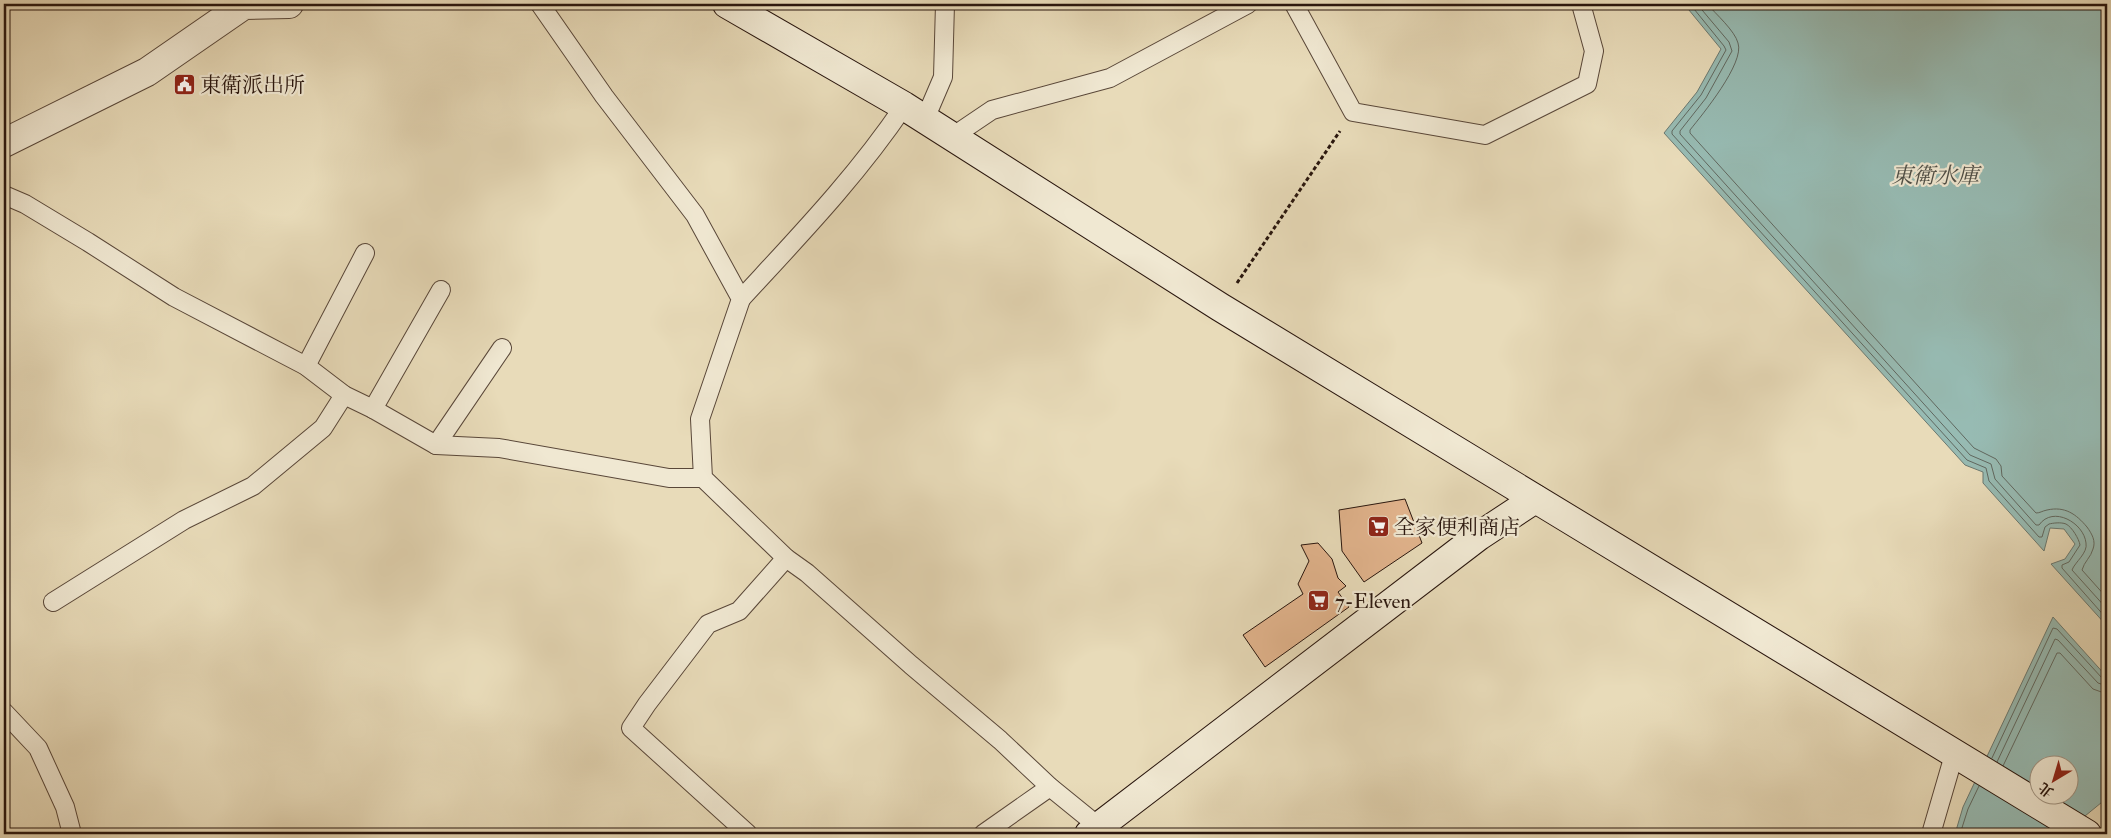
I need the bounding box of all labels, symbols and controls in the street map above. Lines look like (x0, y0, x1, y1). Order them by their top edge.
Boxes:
place label: 東衛派出所 (200, 72, 305, 99)
public building icon: 東衛派出所 (172, 73, 196, 97)
water label: 東衛水庫 (1891, 162, 1982, 190)
place label: 全家便利商店 (1394, 514, 1520, 541)
supermarket icon: 全家便利商店 (1366, 515, 1390, 539)
place label: 7-Eleven (1335, 588, 1411, 615)
supermarket icon: 7-Eleven (1307, 589, 1331, 613)
north arrow (2028, 756, 2078, 806)
text: 北 (2036, 779, 2057, 801)

